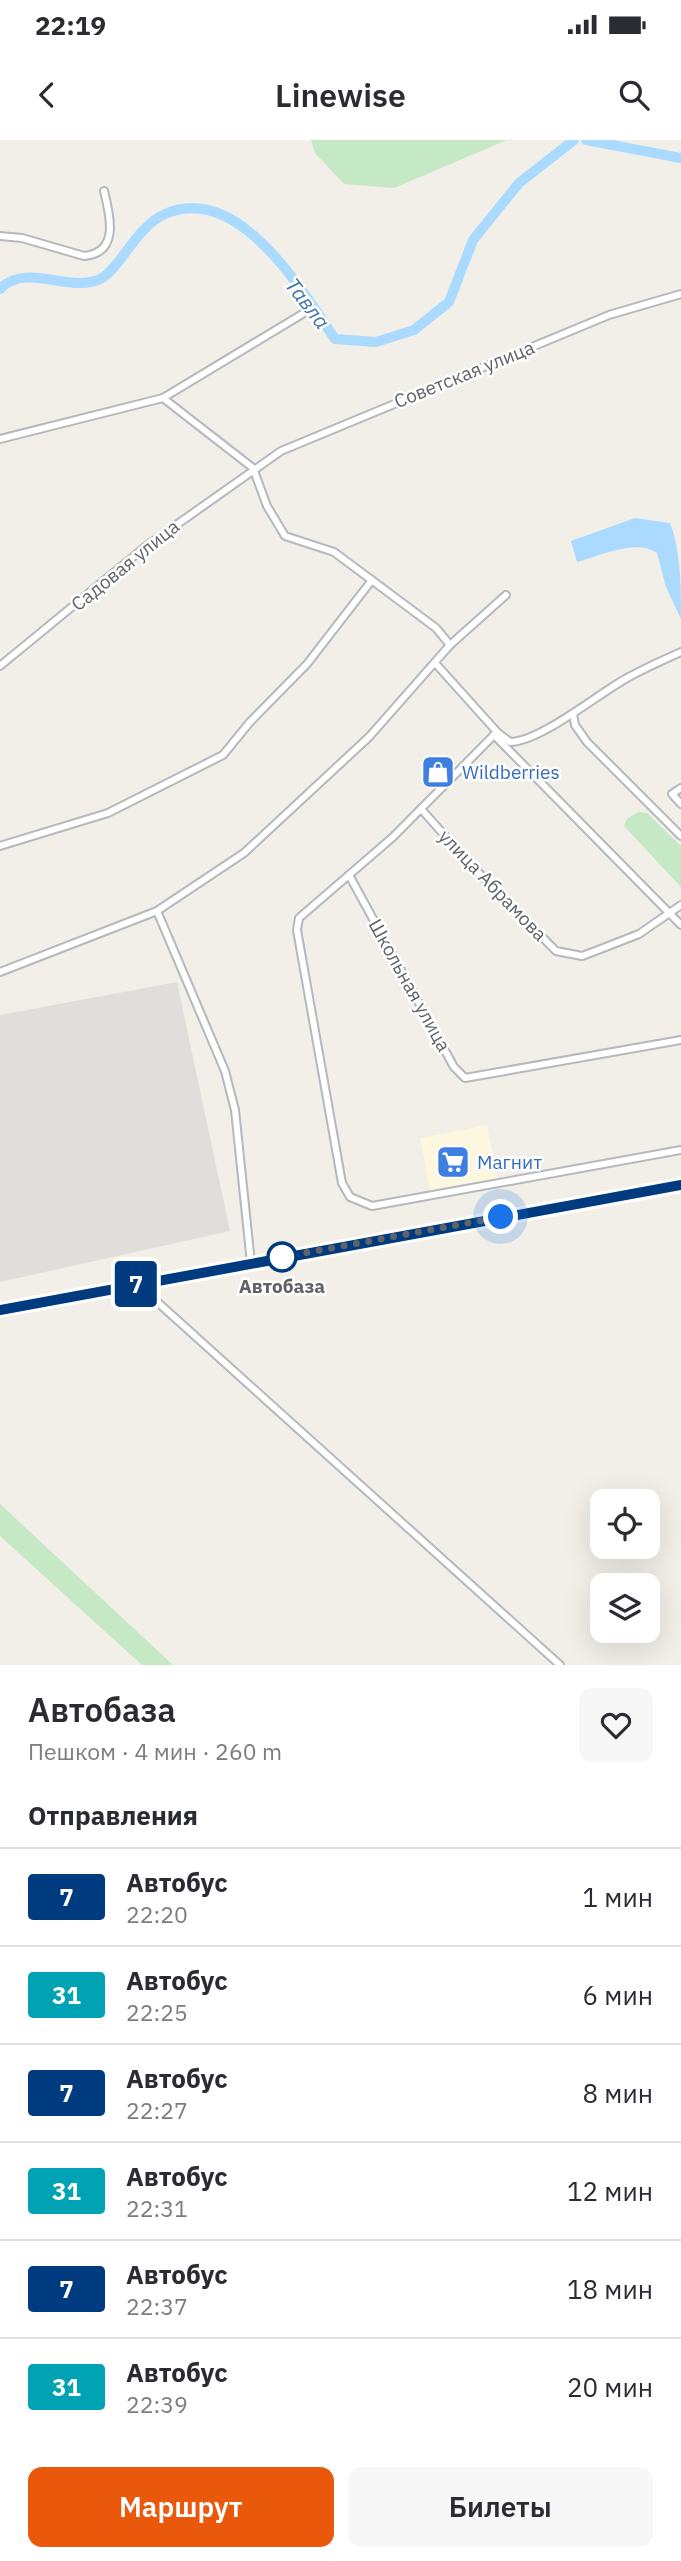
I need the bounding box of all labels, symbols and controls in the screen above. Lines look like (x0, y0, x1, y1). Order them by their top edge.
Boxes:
text: 22:19 (35, 8, 106, 42)
text: Linewise (275, 74, 406, 116)
icon: back (28, 76, 66, 114)
icon: search (615, 76, 653, 114)
water label: Тавла (279, 272, 337, 334)
street label: Советская улица (390, 335, 538, 413)
street label: Садовая улица (66, 514, 184, 616)
shop icon: Wildberries (419, 753, 457, 791)
place label: Wildberries (462, 760, 560, 784)
street label: улица Абрамова (434, 824, 552, 946)
street label: Школьная улица (364, 914, 456, 1056)
supermarket icon: Магнит (434, 1143, 472, 1181)
place label: Магнит (477, 1150, 542, 1174)
your location (483, 1199, 518, 1234)
marker: Автобаза (267, 1242, 297, 1272)
line badge: 7 (113, 1261, 159, 1307)
text: 7 (129, 1268, 143, 1300)
place label: Автобаза (239, 1274, 325, 1298)
map controls (590, 1489, 660, 1643)
button: locate (590, 1489, 660, 1559)
button: layers (590, 1573, 660, 1643)
text: Автобаза (28, 1688, 176, 1731)
button: heart (579, 1688, 653, 1762)
text: Пешком · 4 мин · 260 m (28, 1736, 282, 1766)
text: Отправления (28, 1798, 198, 1832)
text: Автобус (126, 1865, 228, 1899)
text: 1 мин (583, 1880, 653, 1914)
text: 7 (59, 1881, 74, 1913)
text: 22:20 (126, 1899, 188, 1929)
text: Автобус (126, 1963, 228, 1997)
text: 6 мин (583, 1978, 653, 2012)
text: 31 (52, 1979, 81, 2011)
text: 22:25 (126, 1997, 188, 2027)
text: Автобус (126, 2061, 228, 2095)
text: 8 мин (583, 2076, 653, 2110)
text: 7 (59, 2077, 74, 2109)
text: 22:27 (126, 2095, 188, 2125)
text: Автобус (126, 2159, 228, 2193)
text: 12 мин (567, 2174, 653, 2208)
text: 31 (52, 2175, 81, 2207)
text: 22:31 (126, 2193, 188, 2223)
text: Автобус (126, 2257, 228, 2291)
text: 18 мин (567, 2272, 653, 2306)
text: 7 (59, 2273, 74, 2305)
text: 22:37 (126, 2291, 188, 2321)
text: Автобус (126, 2355, 228, 2389)
text: 20 мин (567, 2370, 653, 2404)
text: 31 (52, 2371, 81, 2403)
text: 22:39 (126, 2389, 188, 2419)
button: Маршрут (28, 2467, 334, 2547)
button: Билеты (348, 2467, 653, 2547)

